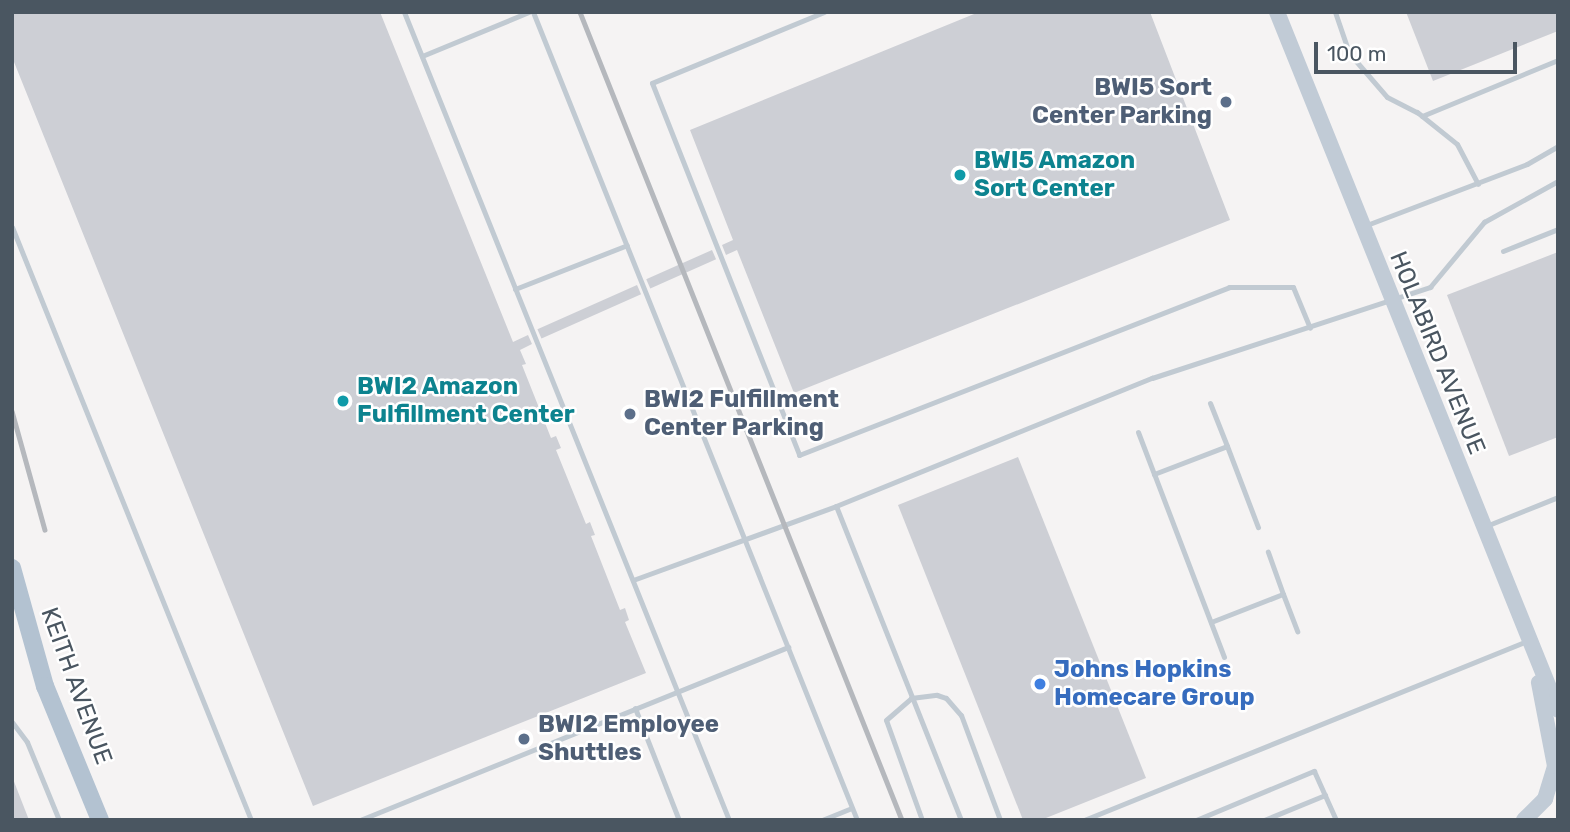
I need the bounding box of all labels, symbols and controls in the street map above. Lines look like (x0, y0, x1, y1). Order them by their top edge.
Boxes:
scale bar (1318, 28, 1521, 72)
text: 100 m (1327, 41, 1386, 66)
place label: BWI5 Sort Center Parking (1032, 74, 1212, 130)
marker: BWI5 Sort Center Parking (1218, 94, 1234, 110)
place label: BWI5 Amazon Sort Center (974, 147, 1136, 203)
marker: BWI5 Amazon Sort Center (952, 167, 968, 183)
street label: HOLABIRD AVENUE (1383, 247, 1491, 459)
place label: BWI2 Amazon Fulfillment Center (357, 373, 575, 429)
place label: BWI2 Fulfillment Center Parking (644, 386, 839, 442)
marker: BWI2 Amazon Fulfillment Center (335, 393, 351, 409)
marker: BWI2 Fulfillment Center Parking (622, 406, 638, 422)
street label: KEITH AVENUE (34, 603, 118, 769)
place label: Johns Hopkins Homecare Group (1054, 656, 1255, 712)
marker: Johns Hopkins Homecare Group (1032, 676, 1048, 692)
place label: BWI2 Employee Shuttles (538, 711, 719, 767)
marker: BWI2 Employee Shuttles (516, 731, 532, 747)

